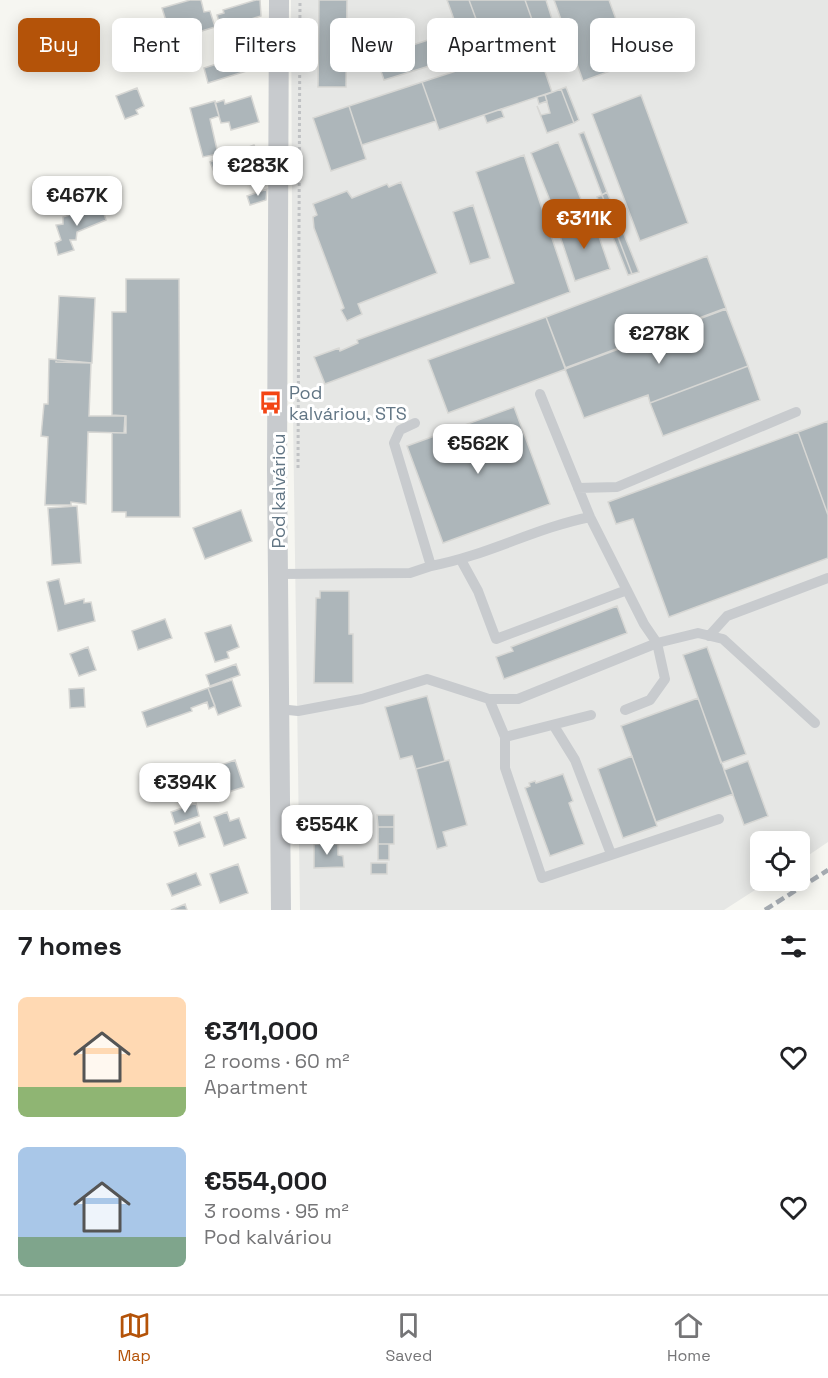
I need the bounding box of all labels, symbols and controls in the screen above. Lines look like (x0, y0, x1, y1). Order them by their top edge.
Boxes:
chip: Buy (18, 18, 100, 72)
chip: Rent (112, 18, 202, 72)
chip: Filters (214, 18, 318, 72)
chip: New (330, 18, 415, 72)
chip: Apartment (427, 18, 578, 72)
chip: House (590, 18, 695, 72)
pin: €283K (216, 146, 300, 197)
text: €283K (227, 152, 289, 178)
pin: €467K (35, 176, 119, 227)
text: €467K (46, 182, 108, 208)
pin: €311K (542, 199, 626, 250)
text: €311K (556, 205, 612, 231)
pin: €278K (617, 314, 701, 365)
text: €278K (629, 320, 689, 346)
place label: Pod kalváriou, STS (289, 381, 407, 425)
bus stop icon: Pod kalváriou, STS (258, 389, 284, 415)
pin: €562K (436, 424, 520, 475)
text: €562K (447, 430, 509, 456)
street label: Pod kalváriou (267, 433, 290, 549)
pin: €394K (143, 763, 227, 814)
text: €394K (153, 769, 217, 795)
pin: €554K (285, 805, 369, 856)
text: €554K (296, 811, 358, 837)
map controls (750, 831, 810, 891)
button: locate (750, 831, 810, 891)
text: 7 homes (18, 929, 122, 963)
icon: filters (777, 930, 810, 963)
text: €311,000 (204, 1014, 318, 1048)
icon: home (66, 1021, 138, 1093)
icon: heart (777, 1041, 810, 1074)
text: 2 rooms · 60 m² (204, 1048, 350, 1074)
text: Apartment (204, 1074, 308, 1100)
text: €554,000 (204, 1164, 327, 1198)
icon: home (66, 1171, 138, 1243)
icon: heart (777, 1191, 810, 1224)
text: 3 rooms · 95 m² (204, 1198, 349, 1224)
text: Pod kalváriou (204, 1224, 332, 1250)
tab: Map (117, 1309, 151, 1366)
tab: Saved (386, 1309, 432, 1366)
tab: Home (667, 1309, 711, 1366)

